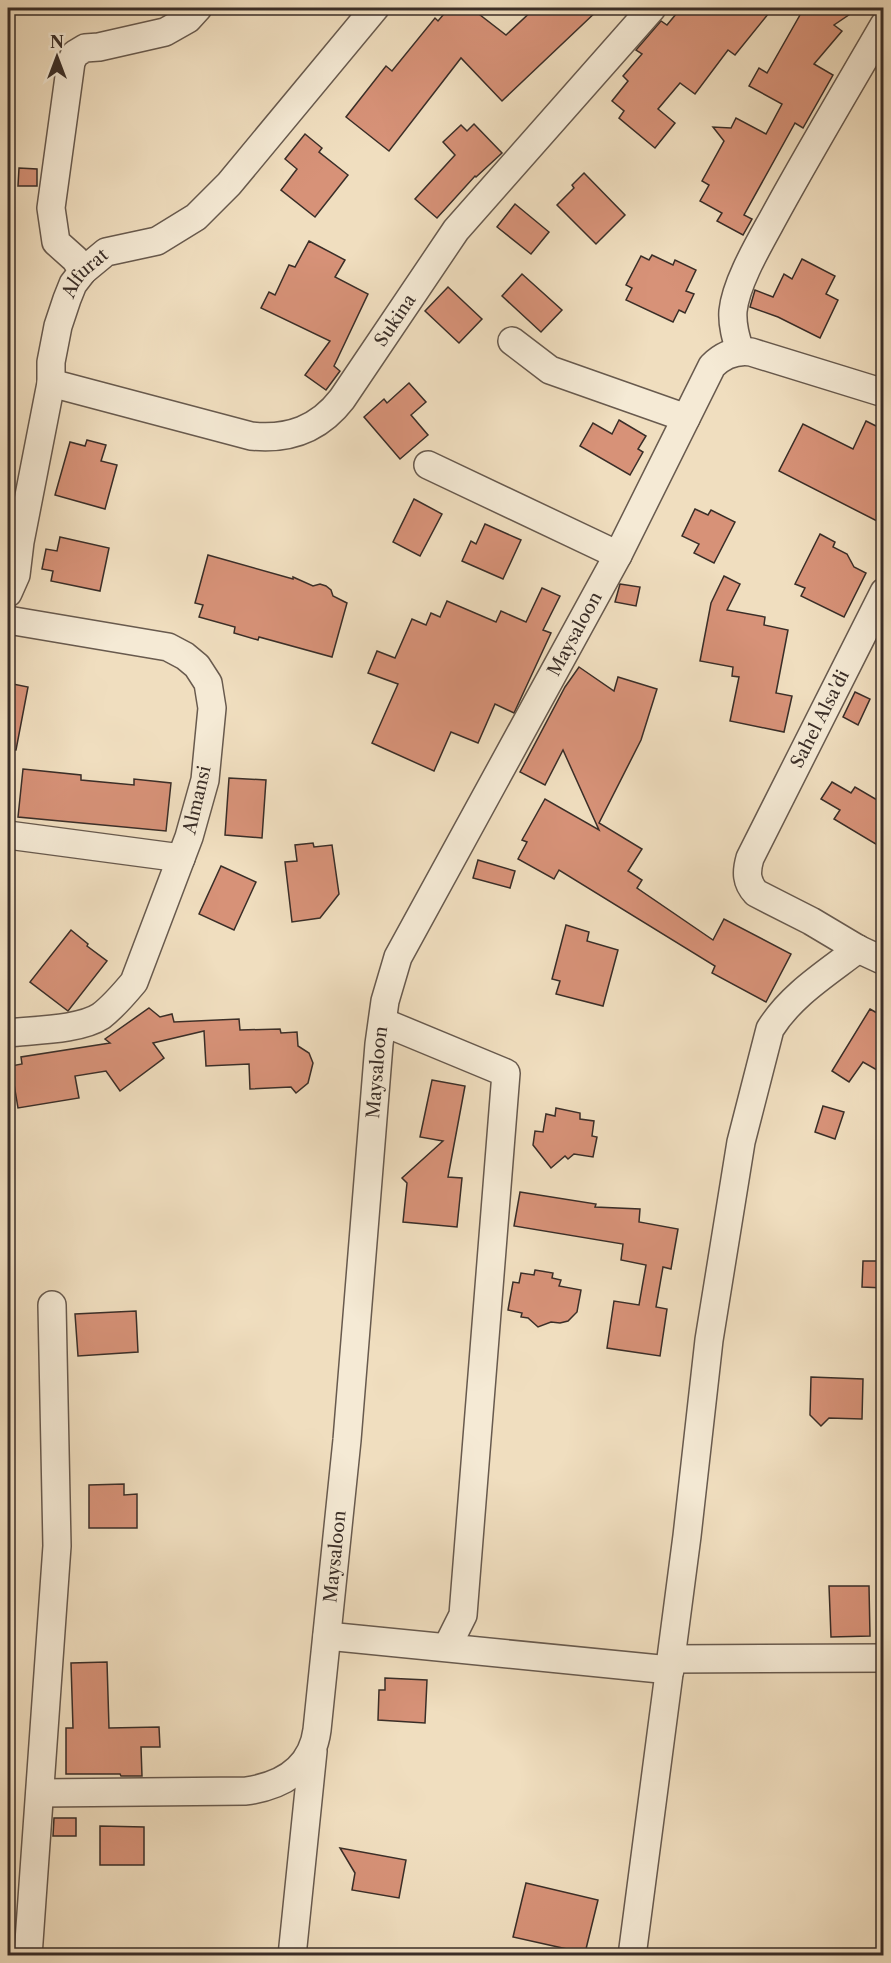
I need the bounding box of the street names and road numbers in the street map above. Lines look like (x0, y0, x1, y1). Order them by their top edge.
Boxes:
street label: Alfurat (57, 244, 113, 302)
street label: Sukina (370, 289, 421, 351)
street label: Maysaloon (543, 588, 607, 680)
street label: Sahel Alsa'di (786, 666, 854, 772)
street label: Almansi (178, 763, 216, 837)
street label: Maysaloon (362, 1025, 392, 1119)
street label: Maysaloon (319, 1509, 351, 1604)

